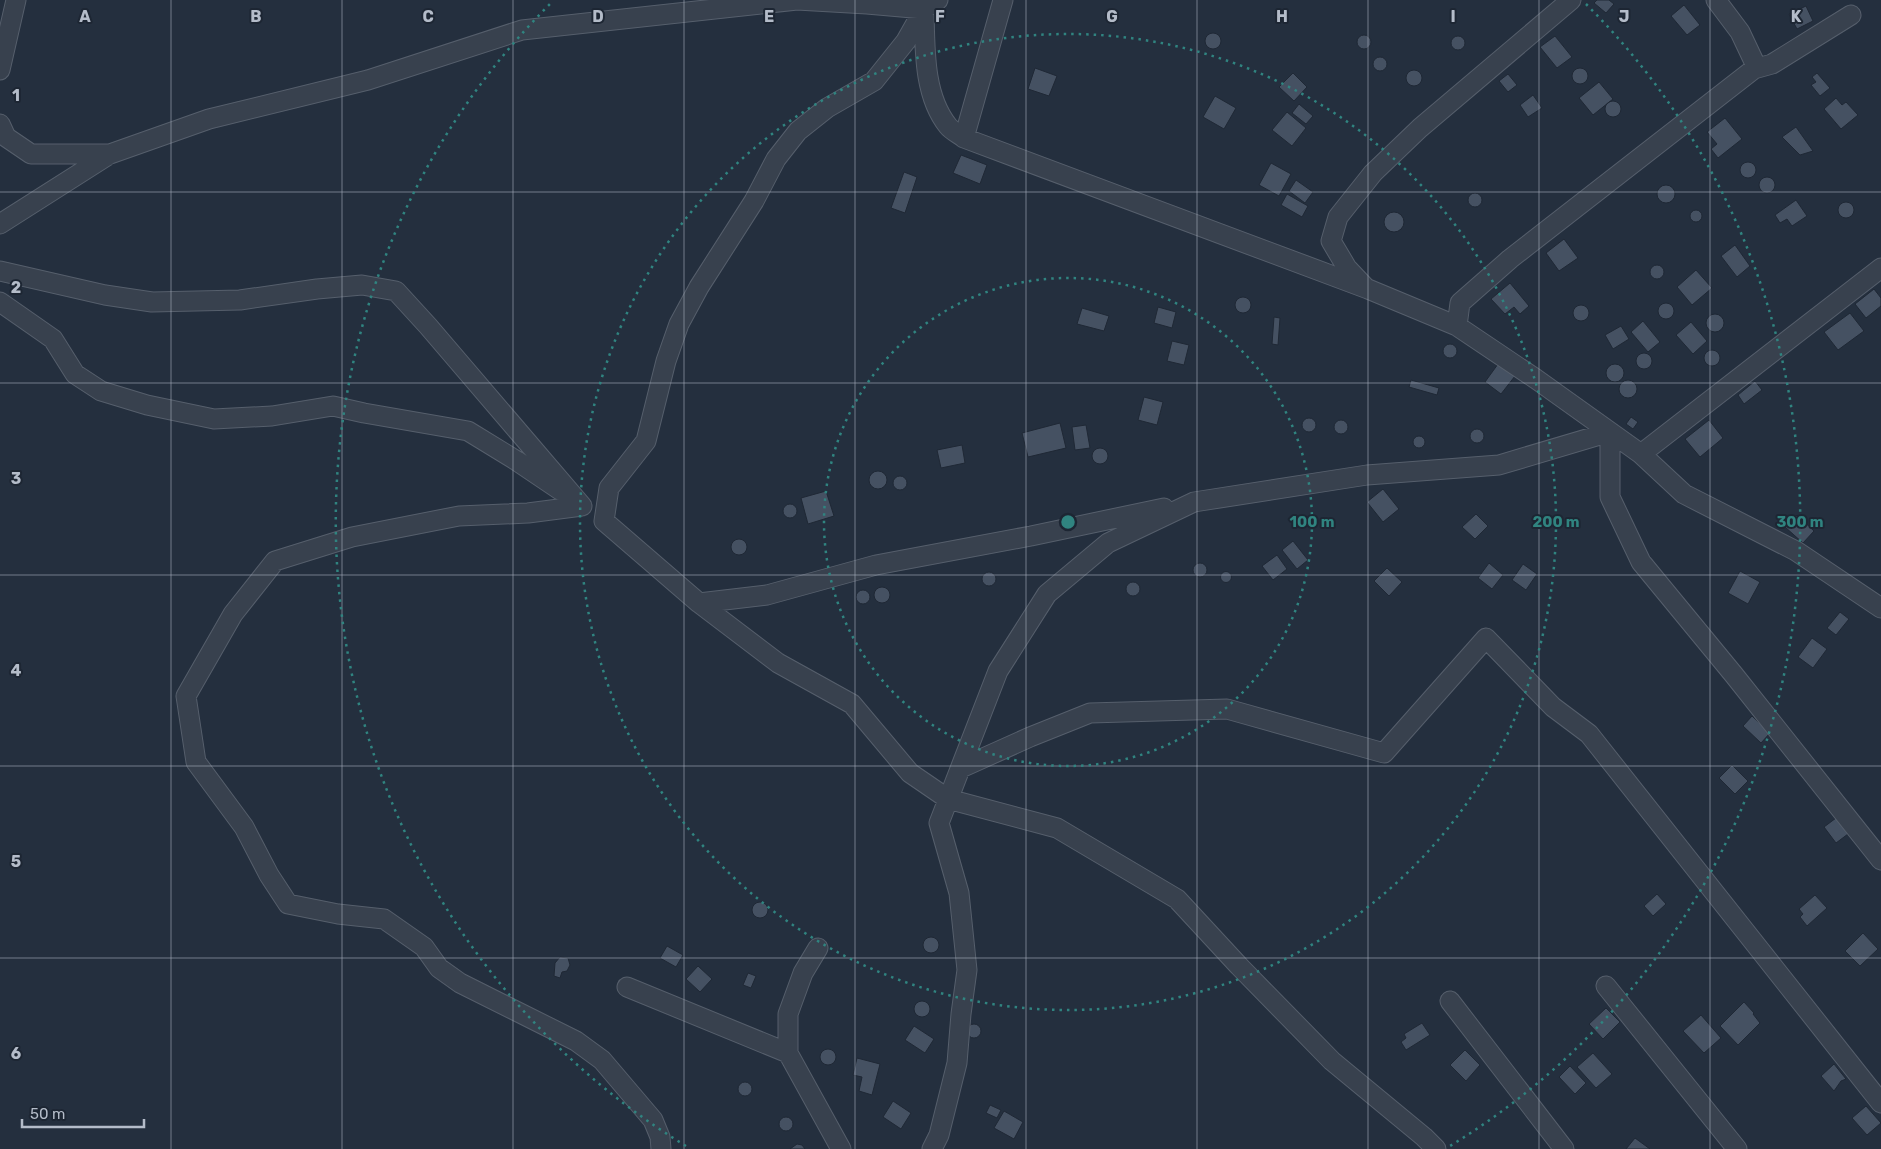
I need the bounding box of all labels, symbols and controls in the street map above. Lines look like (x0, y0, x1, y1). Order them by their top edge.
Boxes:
text: A (79, 7, 91, 26)
text: B (250, 7, 262, 26)
text: C (422, 7, 434, 26)
text: D (592, 7, 604, 26)
text: E (764, 7, 774, 26)
text: F (935, 7, 945, 26)
text: G (1106, 7, 1118, 26)
text: H (1276, 7, 1288, 26)
text: I (1450, 7, 1456, 26)
text: J (1619, 7, 1629, 26)
text: K (1791, 7, 1802, 26)
text: 1 (12, 86, 20, 105)
text: 2 (11, 278, 21, 297)
text: 3 (11, 469, 21, 488)
centre of rings (1059, 513, 1077, 531)
text: 100 m (1290, 513, 1334, 531)
text: 200 m (1532, 513, 1580, 531)
text: 300 m (1776, 513, 1824, 531)
text: 4 (11, 661, 22, 680)
text: 5 (11, 852, 21, 871)
text: 6 (11, 1044, 21, 1063)
scale bar (22, 1096, 145, 1128)
text: 50 m (30, 1105, 65, 1123)

